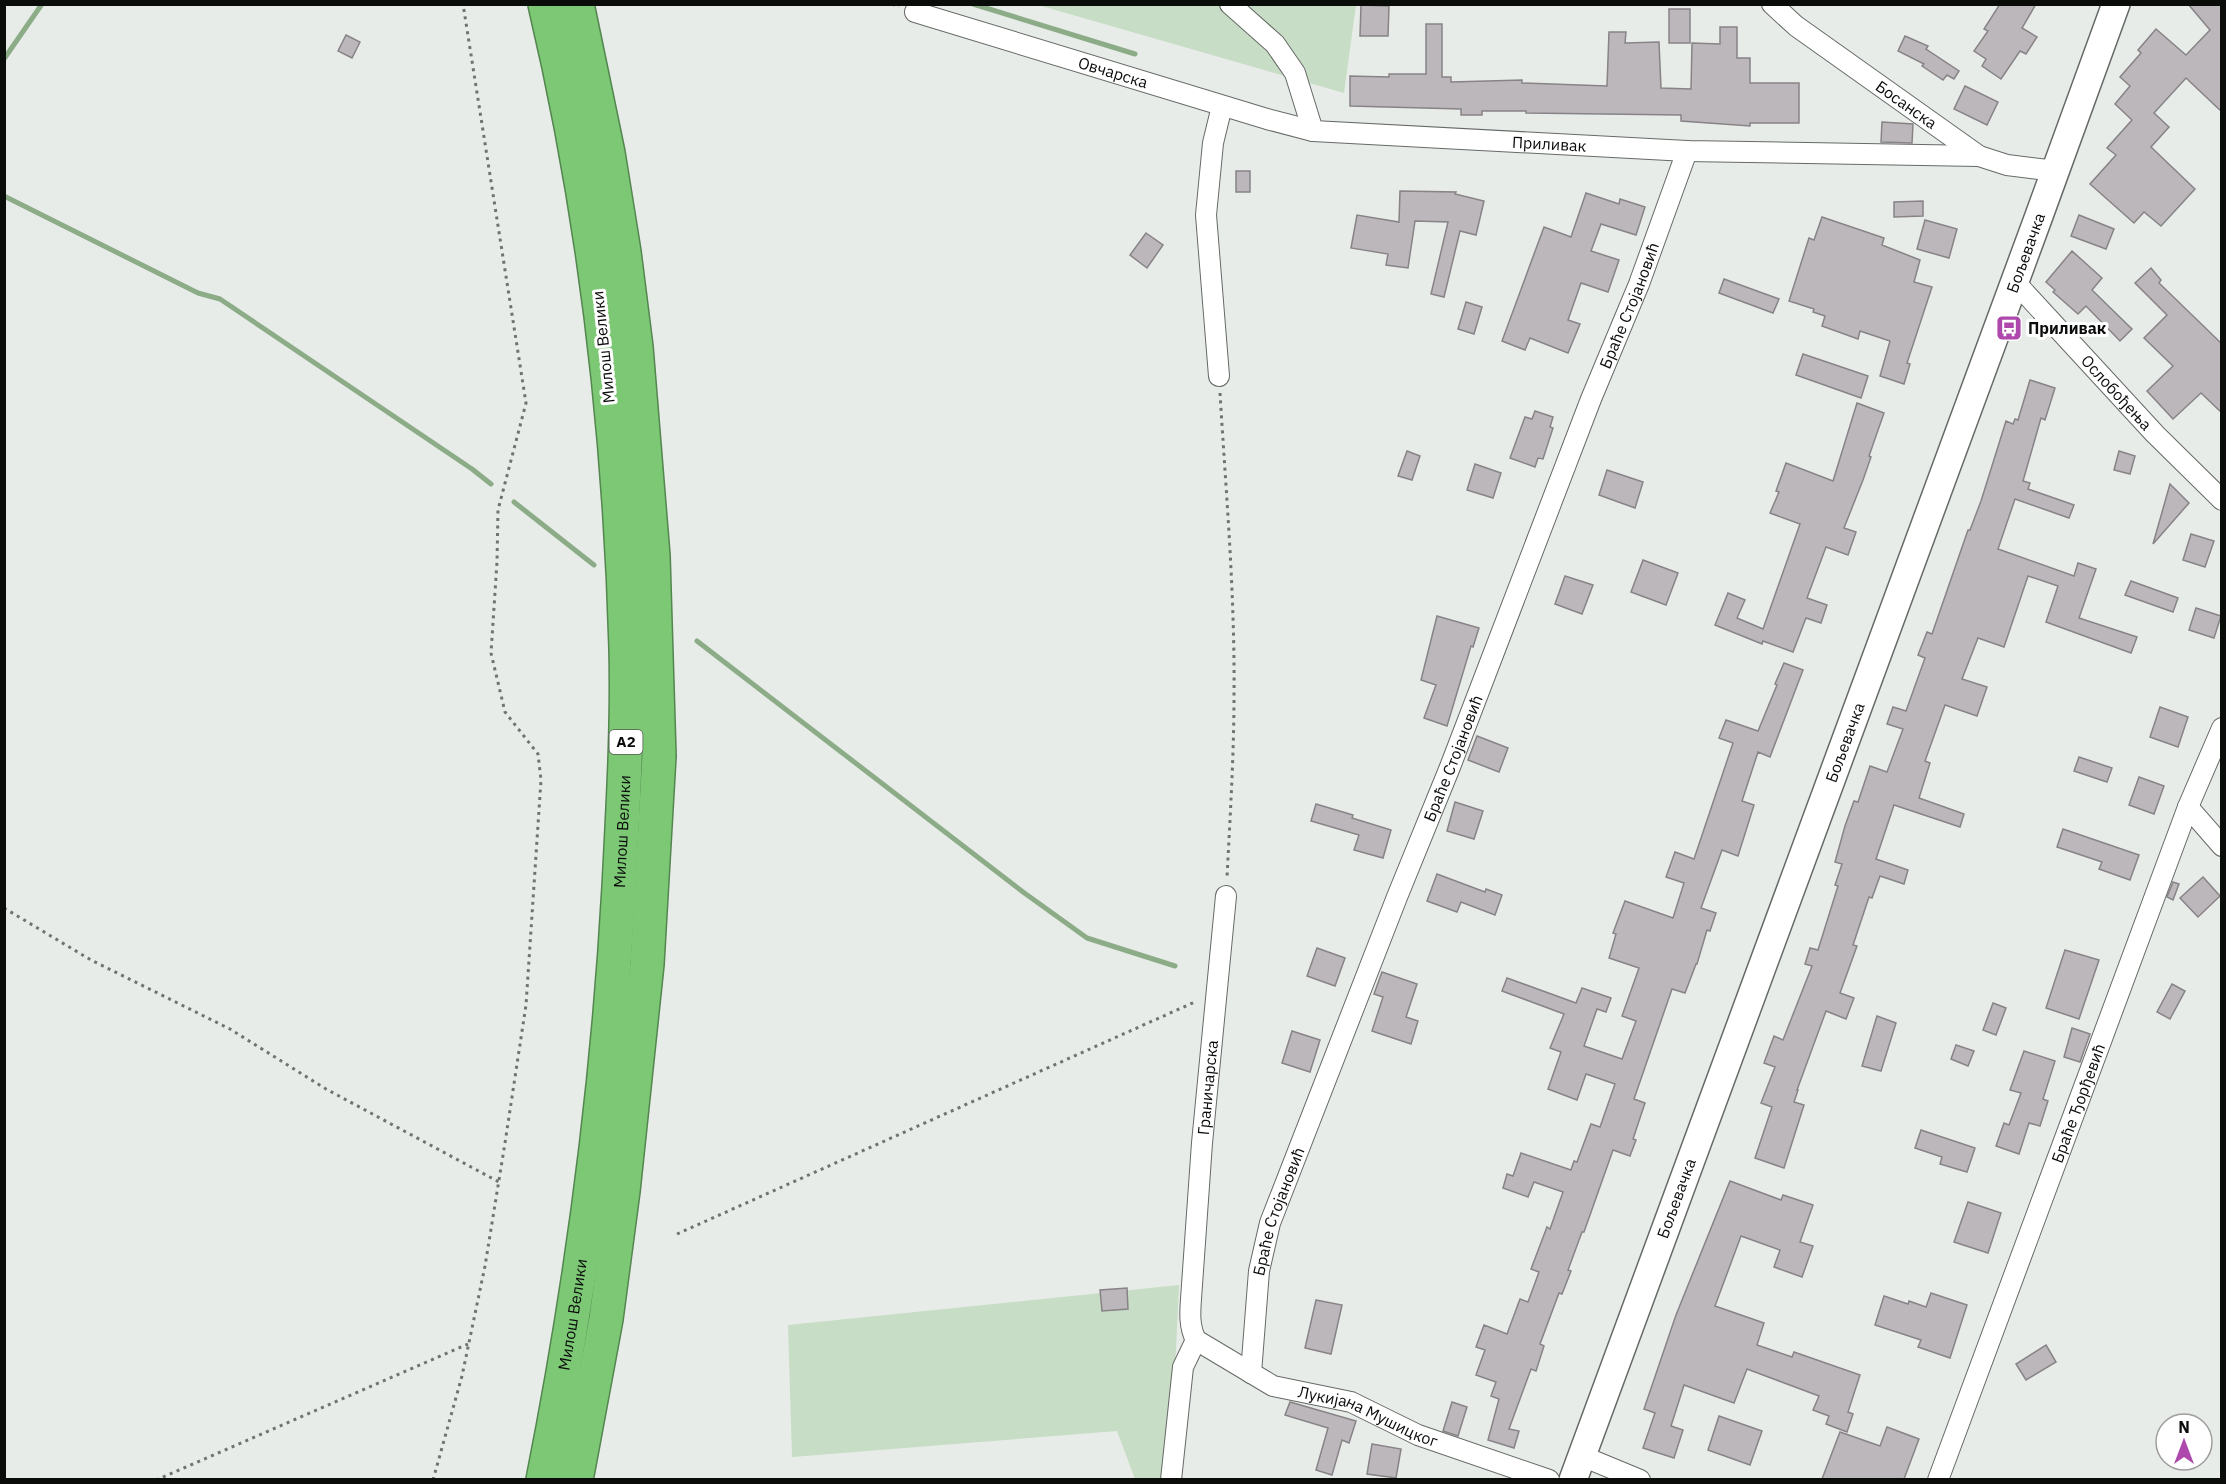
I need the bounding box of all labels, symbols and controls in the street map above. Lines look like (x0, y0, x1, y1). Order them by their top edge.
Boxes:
street label: Овчарска (1076, 52, 1151, 92)
street label: Босанска (1872, 76, 1941, 133)
street label: Приливак (1511, 132, 1587, 156)
street label: Бољевачка (2002, 210, 2049, 296)
street label: Браће Стојановић (1595, 240, 1663, 372)
street label: Милош Велики (587, 290, 619, 404)
bus stop icon: Приливак (1994, 313, 2024, 343)
place label: Приливак (2028, 318, 2106, 338)
street label: Ослобођења (2077, 351, 2157, 434)
street label: Браће Стојановић (1419, 692, 1487, 824)
street label: Бољевачка (1821, 699, 1869, 785)
road number: A2 (610, 730, 642, 754)
street label: Милош Велики (609, 775, 634, 888)
street label: Граничарска (1193, 1039, 1222, 1136)
street label: Браће Ђорђевић (2047, 1041, 2109, 1166)
street label: Браће Стојановић (1248, 1144, 1309, 1278)
street label: Бољевачка (1652, 1155, 1700, 1241)
street label: Милош Велики (554, 1257, 591, 1372)
street label: Лукијана Мушицког (1296, 1381, 1441, 1451)
north arrow (2154, 1412, 2214, 1472)
text: N (2178, 1417, 2190, 1437)

